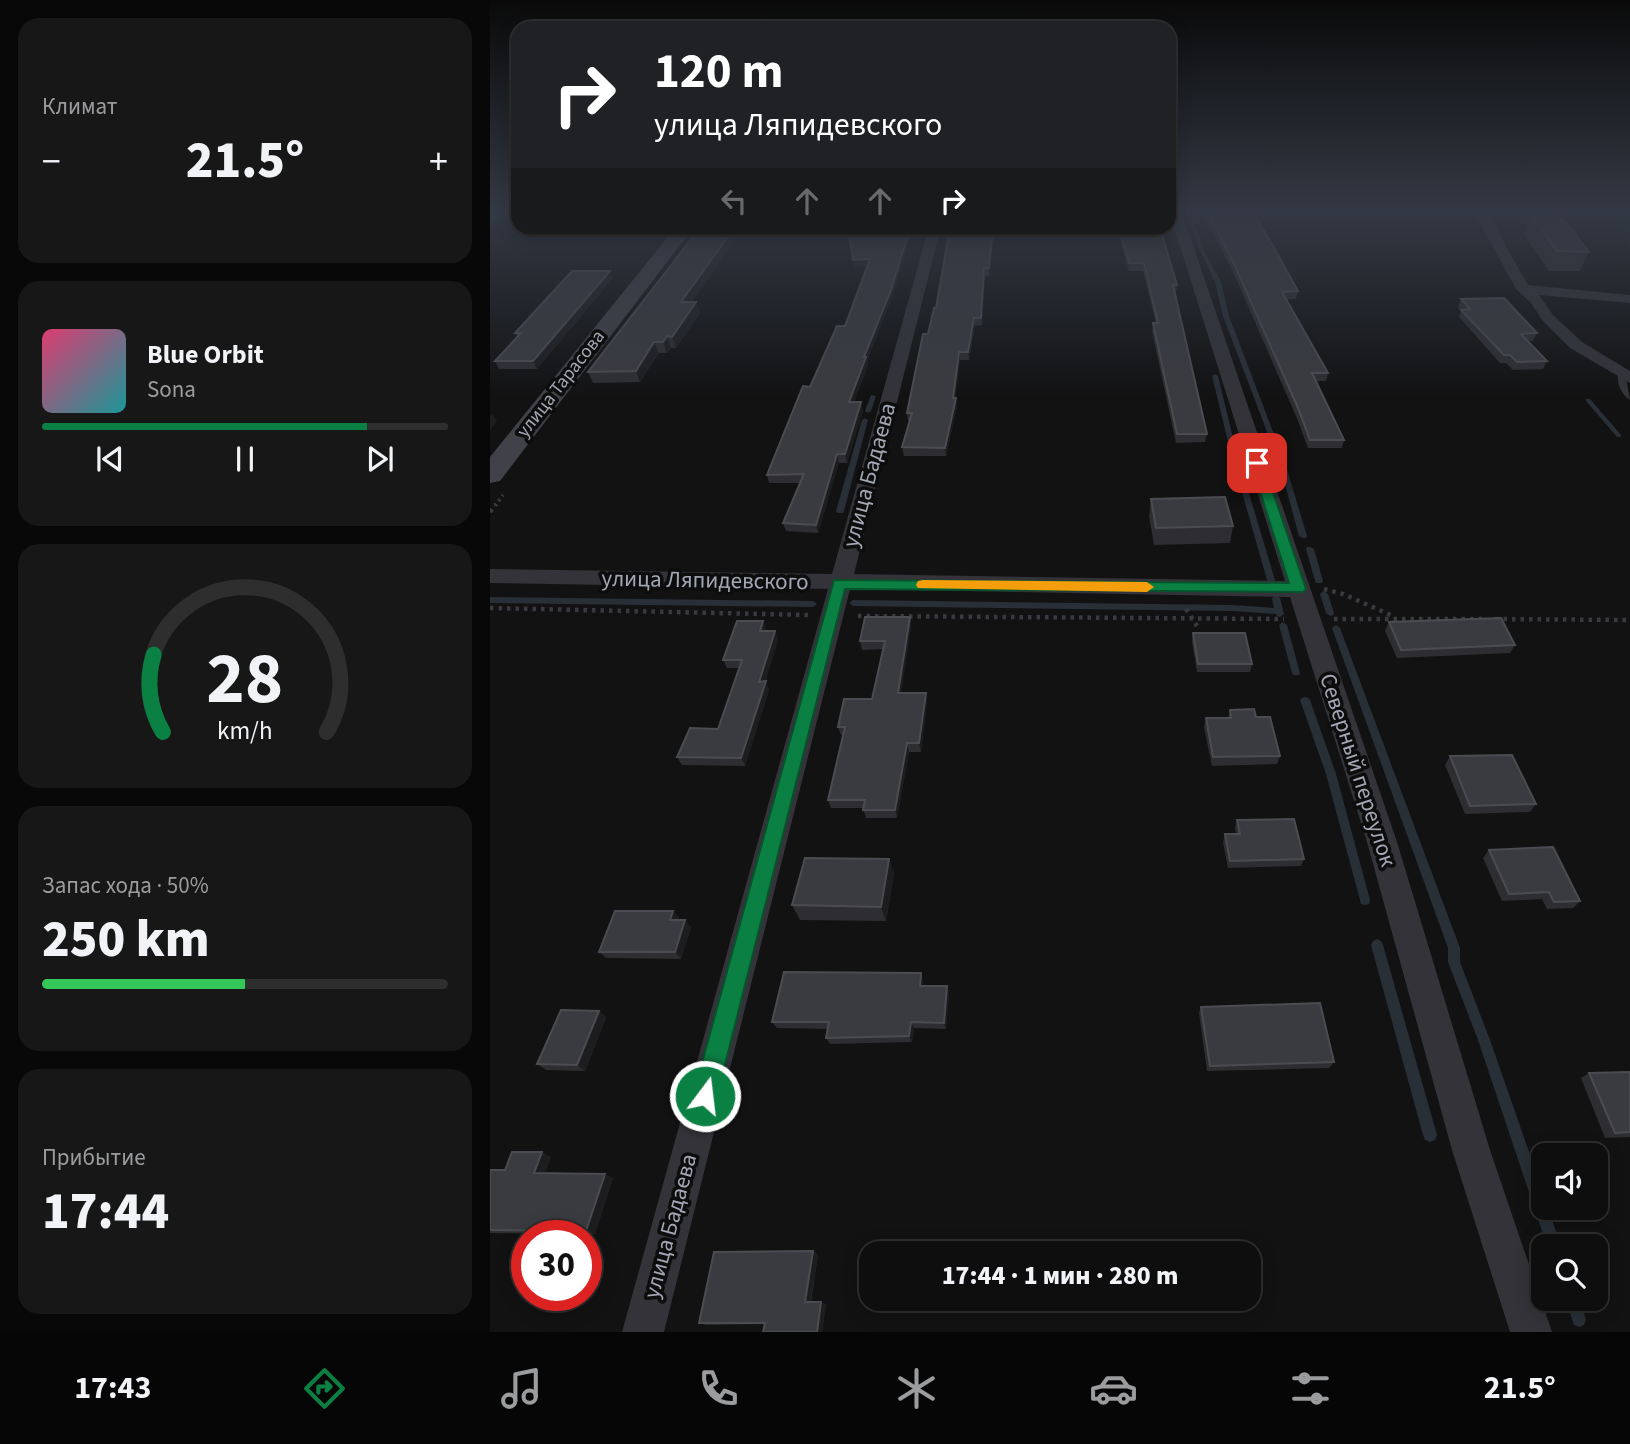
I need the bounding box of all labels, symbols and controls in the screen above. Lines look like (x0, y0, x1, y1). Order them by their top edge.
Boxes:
text: 120 m (654, 37, 783, 107)
icon: right (539, 49, 630, 140)
text: Климат (42, 90, 117, 123)
text: улица Ляпидевского (654, 102, 942, 148)
text: 21.5° (186, 124, 304, 198)
text: − (42, 135, 61, 189)
text: + (429, 135, 448, 189)
icon: left (715, 182, 753, 220)
icon: ahead (788, 182, 826, 220)
icon: ahead (861, 182, 899, 220)
icon: right (934, 182, 972, 220)
street label: улица Тарасова (510, 325, 612, 443)
text: Blue Orbit (147, 336, 264, 373)
text: Sona (147, 373, 196, 406)
street label: улица Бадаева (834, 399, 904, 551)
pin (1227, 433, 1287, 493)
icon: previous (91, 440, 129, 478)
icon: pause (226, 440, 264, 478)
icon: next (361, 440, 399, 478)
icon: arrive (1238, 444, 1276, 482)
street label: улица Ляпидевского (601, 562, 809, 598)
text: 28 (207, 627, 283, 731)
street label: Северный переулок (1311, 669, 1405, 871)
text: km/h (217, 713, 273, 749)
text: Запас хода · 50% (42, 869, 209, 902)
text: 250 km (42, 903, 210, 977)
position arrow (668, 1059, 742, 1133)
text: Прибытие (42, 1141, 146, 1174)
map controls (1531, 1143, 1608, 1311)
button: sound (1531, 1143, 1608, 1220)
street label: улица Бадаева (635, 1150, 705, 1302)
text: 17:44 (42, 1175, 169, 1249)
speed limit sign: 30 (511, 1220, 602, 1311)
button: search (1531, 1234, 1608, 1311)
text: 17:44 · 1 мин · 280 m (942, 1257, 1178, 1294)
icon: directions (300, 1364, 349, 1413)
icon: music (497, 1364, 546, 1413)
icon: phone (694, 1364, 743, 1413)
icon: climate (892, 1364, 941, 1413)
icon: car (1089, 1364, 1138, 1413)
icon: filters (1286, 1364, 1335, 1413)
text: 17:43 (74, 1365, 151, 1411)
text: 21.5° (1484, 1365, 1556, 1411)

